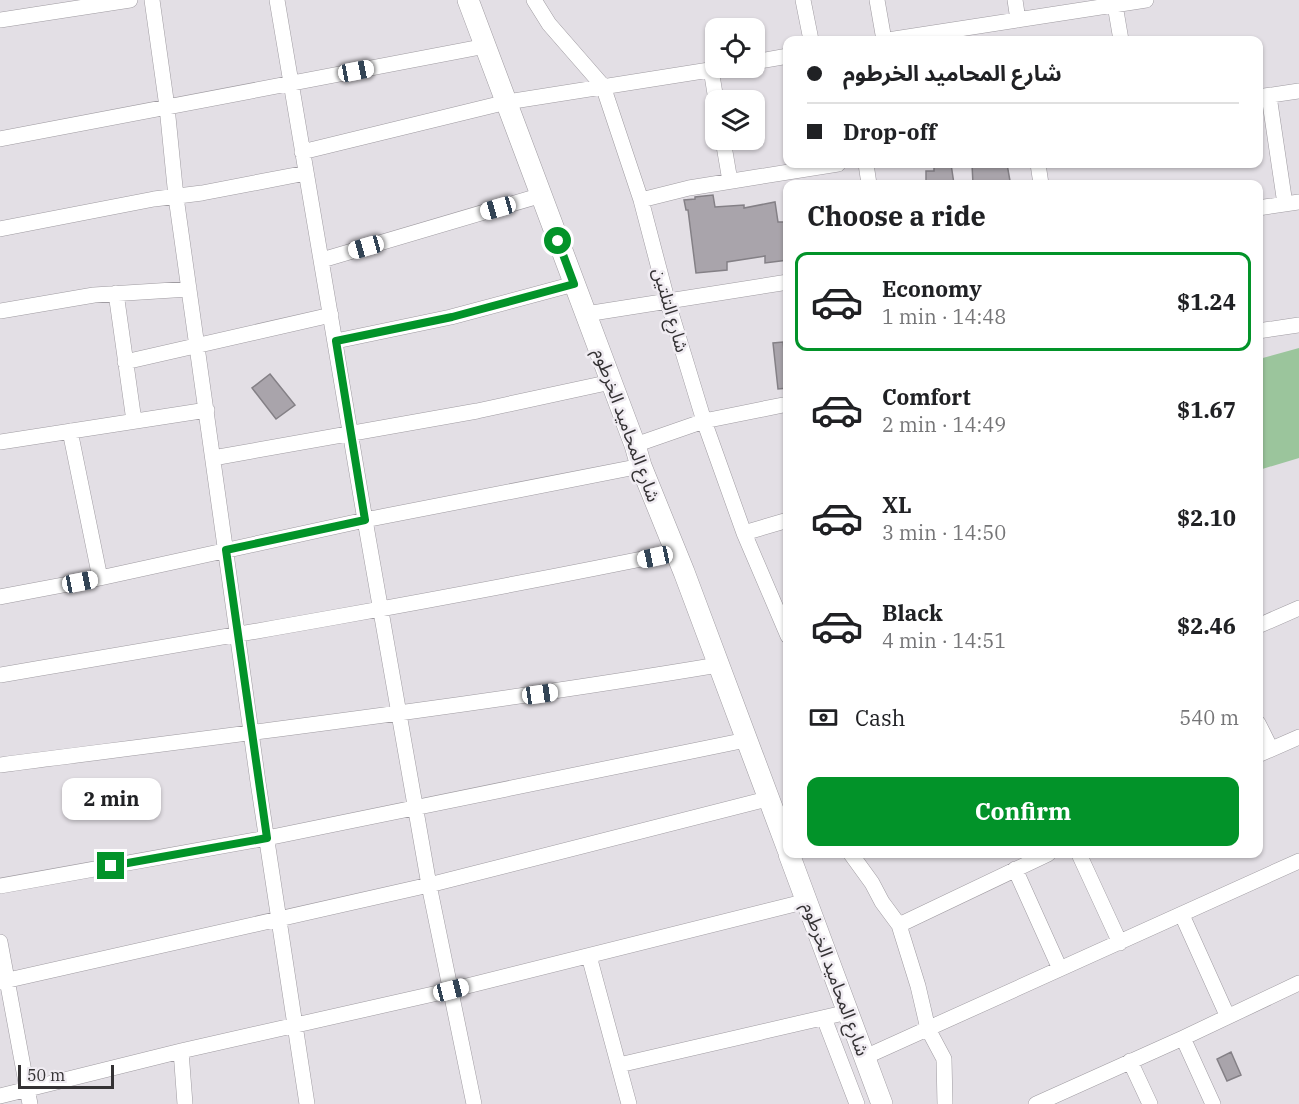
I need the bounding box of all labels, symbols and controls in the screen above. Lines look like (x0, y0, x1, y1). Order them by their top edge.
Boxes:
map controls (705, 18, 765, 150)
button: locate (705, 18, 765, 78)
text: شارع المحاميد الخرطوم (843, 58, 1062, 87)
car (337, 59, 375, 83)
button: layers (705, 90, 765, 150)
text: Drop-off (843, 117, 937, 146)
car (478, 194, 518, 222)
text: Choose a ride (807, 198, 986, 233)
route start (544, 227, 571, 254)
car (346, 233, 386, 261)
street label: شارع التلتين (645, 265, 694, 356)
text: Economy (882, 274, 982, 303)
icon: car (810, 275, 864, 329)
text: $1.24 (1177, 287, 1236, 316)
text: 1 min · 14:48 (882, 303, 1006, 330)
street label: شارع المحاميد الخرطوم (586, 345, 665, 506)
text: Comfort (882, 382, 971, 411)
icon: car (810, 383, 864, 437)
text: $1.67 (1177, 395, 1236, 424)
text: 2 min · 14:49 (882, 411, 1006, 438)
text: XL (882, 490, 912, 519)
icon: car (810, 491, 864, 545)
text: $2.10 (1177, 503, 1236, 532)
text: 3 min · 14:50 (882, 519, 1006, 546)
car (636, 544, 674, 570)
car (61, 570, 99, 594)
text: Black (882, 598, 943, 627)
icon: car (810, 599, 864, 653)
text: $2.46 (1177, 611, 1236, 640)
text: 4 min · 14:51 (882, 627, 1006, 654)
car (521, 683, 559, 705)
icon: cash (807, 701, 840, 734)
text: Cash (855, 703, 906, 732)
text: 540 m (1179, 704, 1239, 731)
button: Confirm (807, 777, 1239, 846)
callout: 2 min (62, 779, 160, 821)
text: 2 min (84, 785, 140, 812)
route end (97, 852, 124, 879)
street label: شارع المحاميد الخرطوم (795, 899, 874, 1060)
car (431, 977, 471, 1003)
scale bar (18, 1062, 114, 1090)
text: 50 m (27, 1065, 65, 1085)

